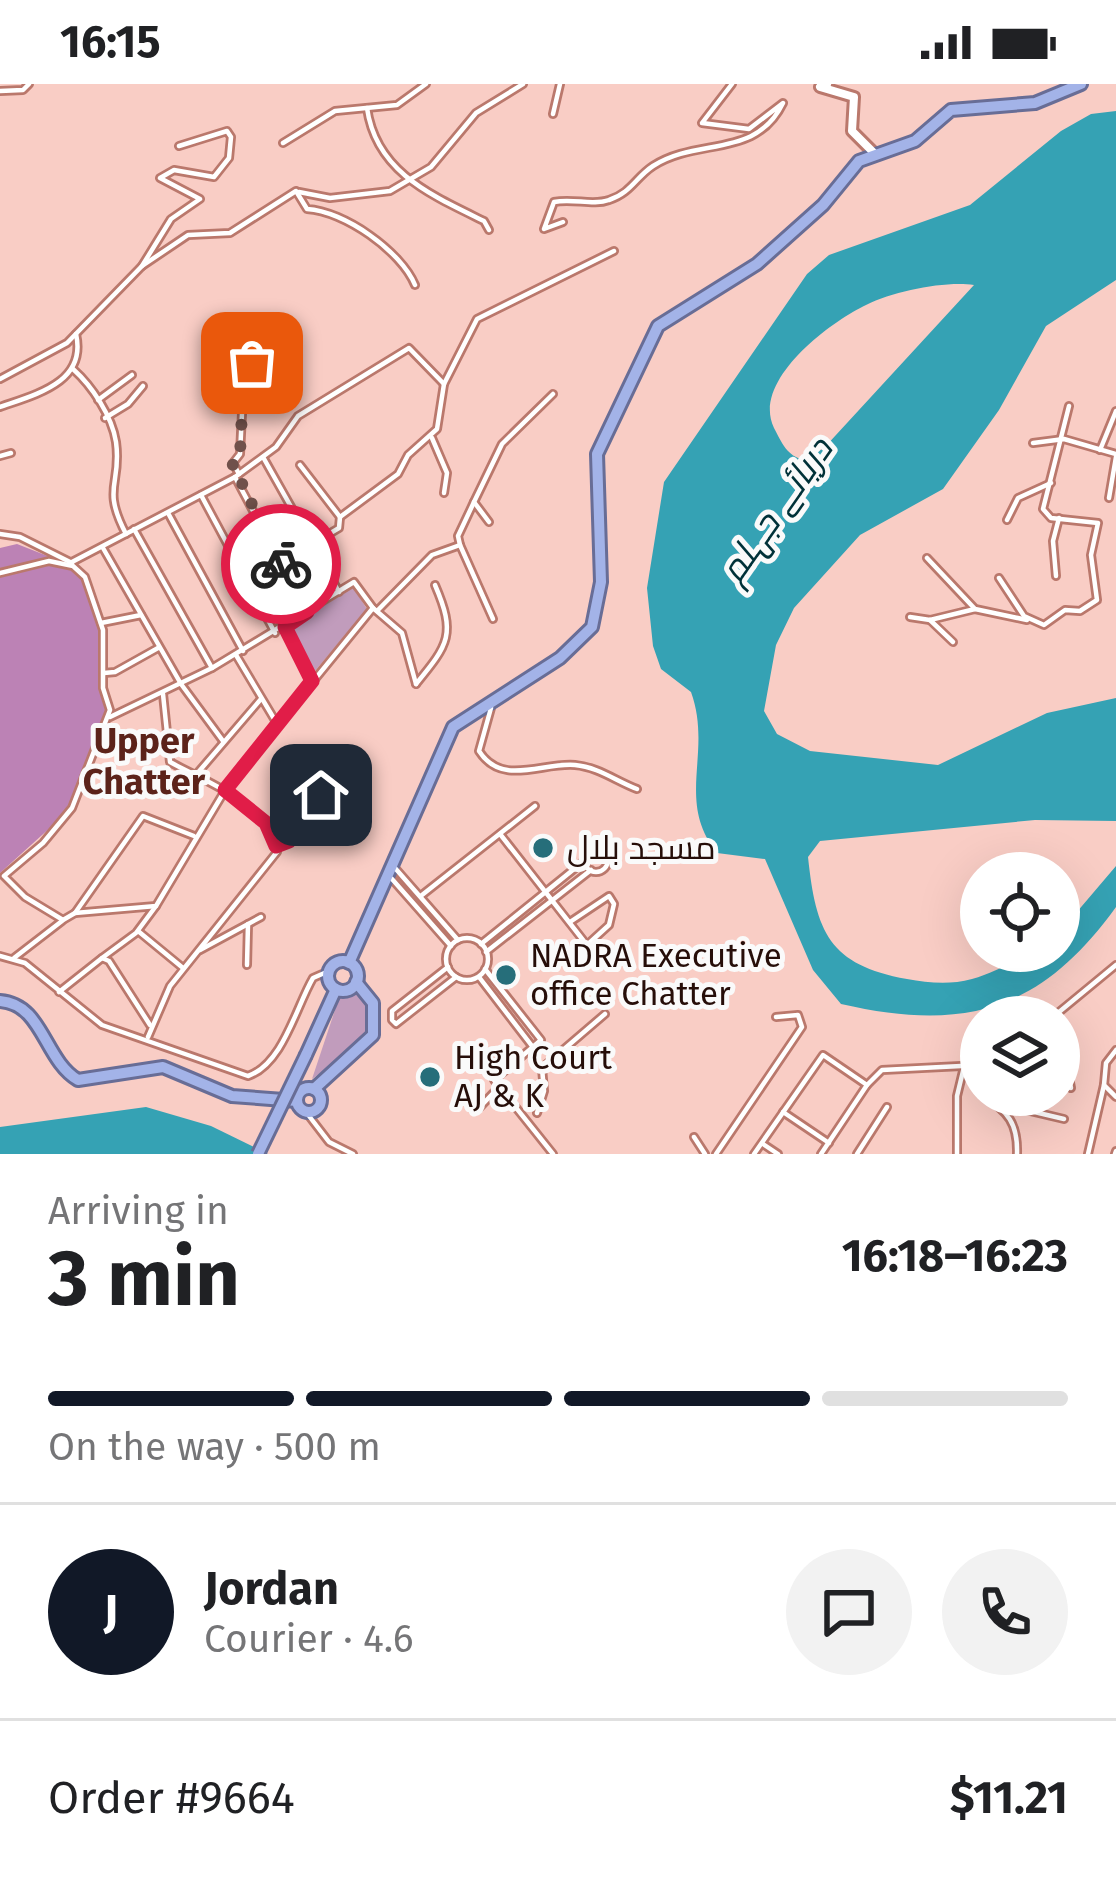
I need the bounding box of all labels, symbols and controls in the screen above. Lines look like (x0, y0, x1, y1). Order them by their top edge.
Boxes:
text: 16:15 (60, 15, 161, 69)
pin (201, 312, 303, 414)
icon: bag (219, 330, 285, 396)
water label: دریائے جہلم (710, 428, 844, 593)
courier (221, 504, 341, 624)
icon: bike (248, 531, 314, 597)
district label: Upper Chatter (83, 719, 206, 804)
pin (270, 744, 372, 846)
icon: home (288, 762, 354, 828)
place label: مسجد بلال (567, 828, 716, 868)
marker: مسجد بلال (530, 835, 556, 861)
map controls (960, 852, 1080, 1116)
button: locate (960, 852, 1080, 972)
place label: NADRA Executive office Chatter (530, 936, 782, 1014)
marker: NADRA Executive office Chatter (493, 962, 519, 988)
button: layers (960, 996, 1080, 1116)
place label: High Court AJ & K (454, 1038, 612, 1116)
marker: High Court AJ & K (417, 1064, 443, 1090)
text: Arriving in (48, 1188, 229, 1234)
text: 16:18–16:23 (842, 1229, 1068, 1283)
text: 3 min (48, 1232, 240, 1326)
text: On the way · 500 m (48, 1424, 381, 1470)
button: chat (786, 1549, 912, 1675)
button: phone (942, 1549, 1068, 1675)
text: Jordan (204, 1562, 339, 1616)
text: J (104, 1585, 118, 1639)
text: Courier · 4.6 (204, 1616, 413, 1662)
text: Order #9664 (48, 1771, 295, 1825)
text: $11.21 (950, 1771, 1068, 1825)

